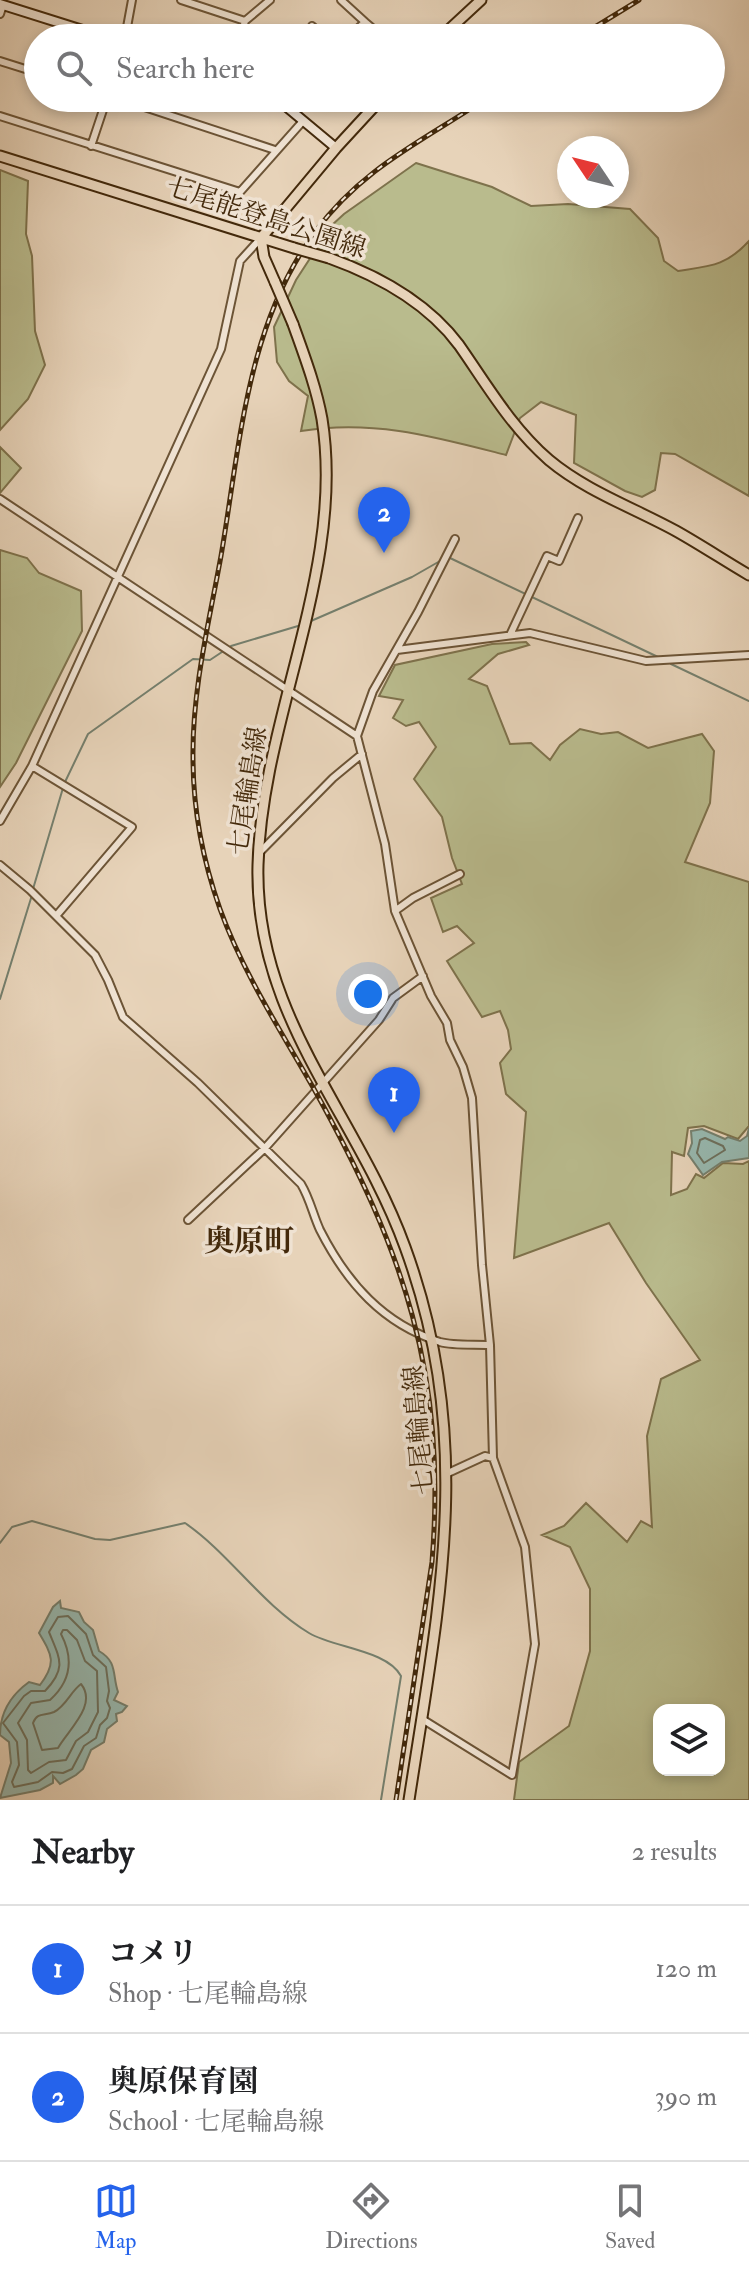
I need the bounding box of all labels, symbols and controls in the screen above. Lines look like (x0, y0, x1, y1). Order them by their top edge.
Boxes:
search box (24, 24, 725, 112)
icon: search (52, 46, 96, 90)
text: Search here (116, 50, 255, 87)
north arrow (557, 136, 629, 208)
street label: 七尾能登島公園線 (162, 171, 370, 265)
pin: 2 (358, 487, 410, 553)
street label: 七尾輪島線 (222, 724, 274, 858)
your location (348, 974, 388, 1014)
pin: 1 (368, 1067, 420, 1133)
district label: 奥原町 (204, 1223, 294, 1260)
street label: 七尾輪島線 (397, 1364, 441, 1496)
map controls (653, 1704, 725, 1776)
button: layers (653, 1704, 725, 1776)
text: Nearby (32, 1831, 134, 1874)
text: 2 results (632, 1836, 717, 1868)
text: コメリ (108, 1935, 198, 1972)
text: 1 (53, 1953, 63, 1985)
text: 120 m (656, 1953, 717, 1985)
text: Shop · 七尾輪島線 (108, 1978, 308, 2010)
text: 奥原保育園 (108, 2063, 258, 2100)
text: 2 (51, 2081, 65, 2113)
text: 390 m (655, 2081, 717, 2113)
text: School · 七尾輪島線 (108, 2106, 324, 2138)
tab: Map (94, 2179, 138, 2255)
tab: Directions (325, 2179, 418, 2255)
tab: Saved (605, 2179, 655, 2255)

